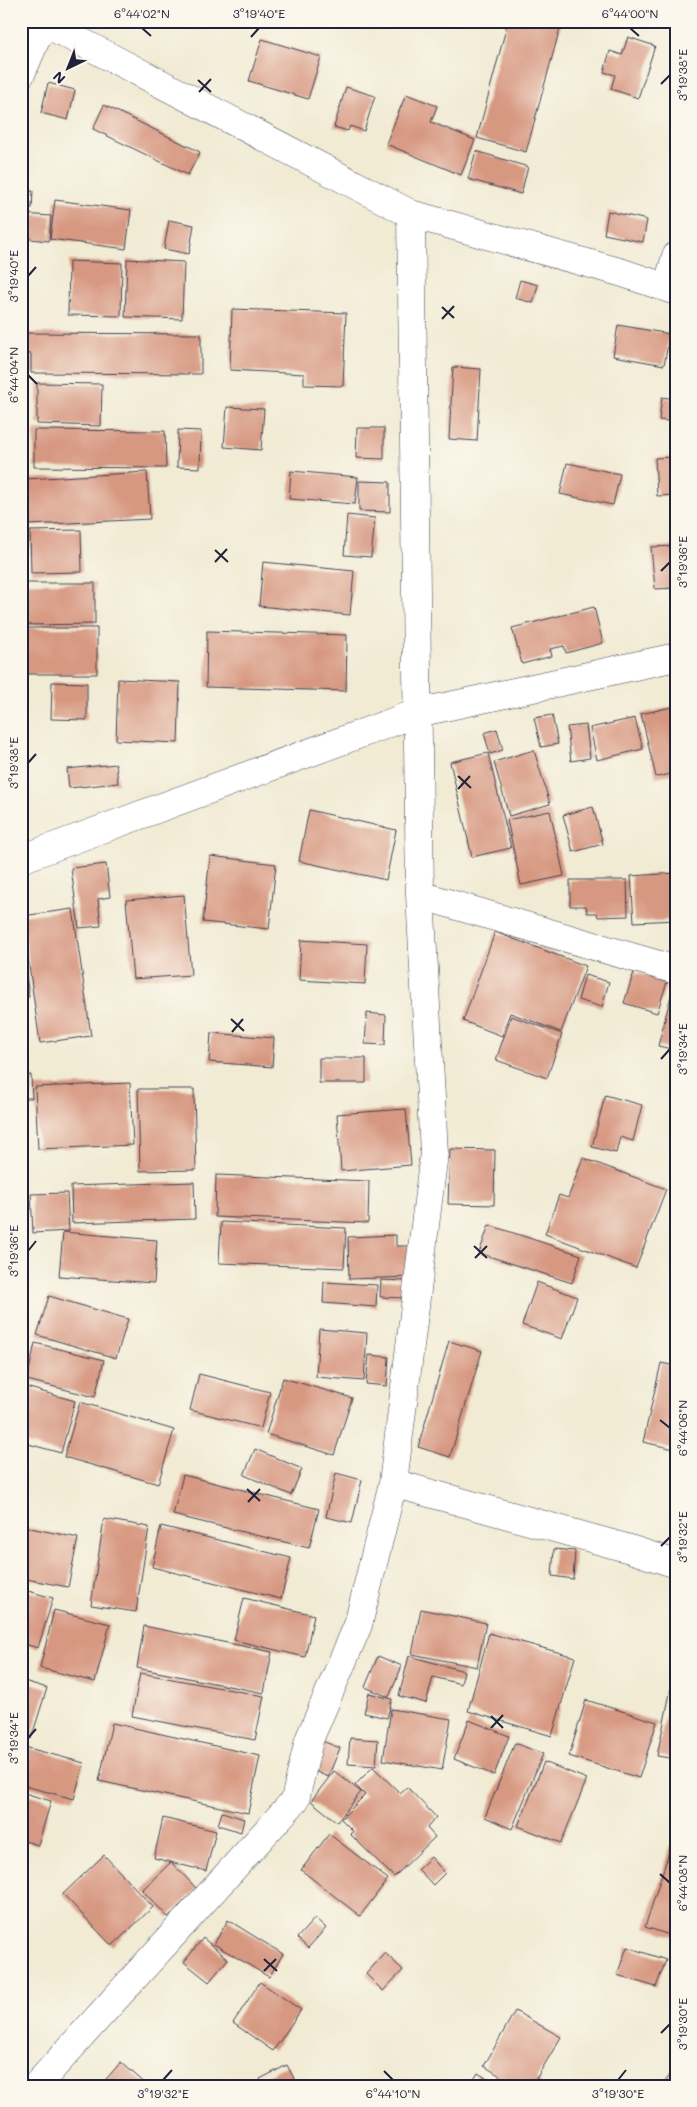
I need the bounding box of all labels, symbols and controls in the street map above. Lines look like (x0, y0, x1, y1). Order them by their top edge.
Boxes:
text: 6°44'02"N (114, 5, 170, 21)
text: 3°19'40"E (233, 5, 285, 21)
text: 6°44'00"N (602, 5, 658, 21)
north arrow (42, 42, 92, 92)
text: 3°19'38"E (674, 49, 690, 101)
text: N (48, 67, 69, 88)
text: 3°19'40"E (5, 250, 21, 302)
text: 6°44'04"N (5, 347, 21, 403)
text: 3°19'36"E (674, 536, 690, 588)
text: 3°19'38"E (5, 737, 21, 789)
text: 3°19'34"E (674, 1023, 690, 1075)
text: 3°19'36"E (5, 1225, 21, 1277)
text: 6°44'06"N (674, 1400, 690, 1456)
text: 3°19'32"E (674, 1511, 690, 1563)
text: 3°19'34"E (5, 1712, 21, 1764)
text: 6°44'08"N (674, 1855, 690, 1911)
text: 3°19'30"E (674, 1998, 690, 2050)
text: 3°19'32"E (137, 2085, 189, 2101)
text: 6°44'10"N (366, 2085, 420, 2101)
text: 3°19'30"E (592, 2085, 644, 2101)

